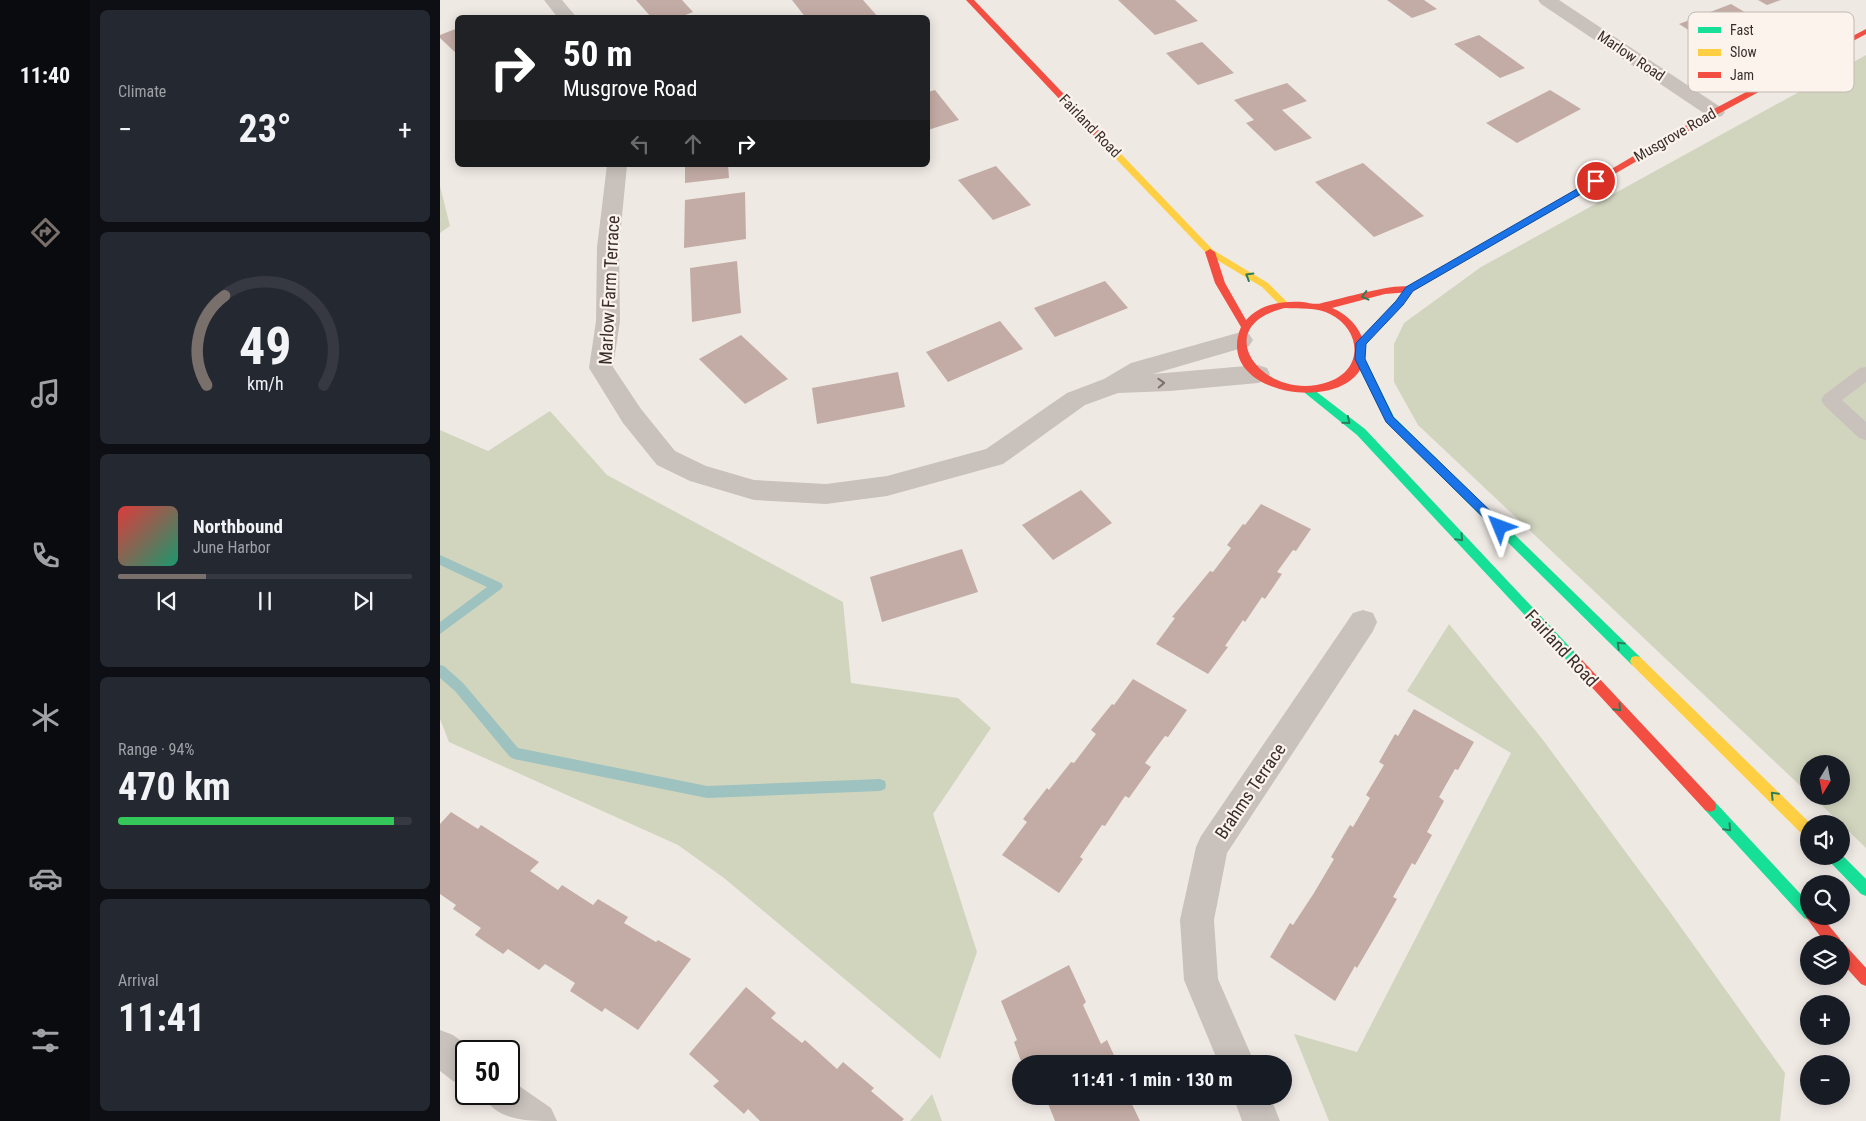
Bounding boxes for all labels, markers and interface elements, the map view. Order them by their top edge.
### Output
legend [1688,12,1854,92]
text: Fast [1730,22,1754,38]
street label: Marlow Road [1594,27,1668,85]
text: 50 m [563,34,632,75]
icon: right [480,35,545,100]
text: Slow [1730,44,1757,60]
text: 11:40 [20,63,70,88]
text: Jam [1730,67,1754,83]
text: Musgrove Road [563,76,697,101]
text: Climate [118,82,166,101]
street label: Fairland Road [1055,91,1125,161]
street label: Musgrove Road [1631,104,1719,166]
text: 23° [238,107,292,151]
text: − [118,113,132,146]
text: + [398,113,412,146]
icon: left [626,130,654,158]
icon: ahead [679,130,707,158]
icon: right [732,130,760,158]
pin [1575,160,1617,202]
icon: arrive [1582,167,1610,195]
icon: directions [28,215,63,250]
street label: Marlow Farm Terrace [595,215,623,365]
one-way arrow [1246,273,1255,283]
one-way arrow [1360,290,1369,301]
text: 49 [239,316,291,377]
text: km/h [247,373,283,394]
icon: music [28,376,63,411]
one-way arrow [1158,377,1166,388]
one-way arrow [1341,415,1350,423]
position arrow [1473,500,1525,552]
text: Northbound [193,515,283,538]
one-way arrow [1454,532,1463,541]
icon: phone [28,538,63,573]
text: June Harbor [193,538,271,557]
icon: previous [153,587,181,615]
icon: pause [251,587,279,615]
icon: next [349,587,377,615]
street label: Fairland Road [1521,605,1603,691]
one-way arrow [1617,641,1626,650]
icon: climate [28,700,63,735]
one-way arrow [1612,703,1621,712]
street label: Brahms Terrace [1210,739,1290,843]
text: Range · 94% [118,740,194,759]
north arrow [1800,755,1850,805]
map controls [1800,755,1850,1105]
text: 470 km [118,765,231,809]
one-way arrow [1771,792,1780,801]
button: sound [1800,815,1850,865]
one-way arrow [1722,822,1731,831]
icon: car [28,861,63,896]
button: search [1800,875,1850,925]
button: layers [1800,935,1850,985]
text: Arrival [118,971,159,990]
button: + [1800,995,1850,1045]
text: 11:41 [118,996,205,1040]
icon: filters [28,1023,63,1058]
speed limit sign: 50 [455,1040,520,1105]
button: − [1800,1055,1850,1105]
text: 11:41 · 1 min · 130 m [1071,1068,1233,1091]

